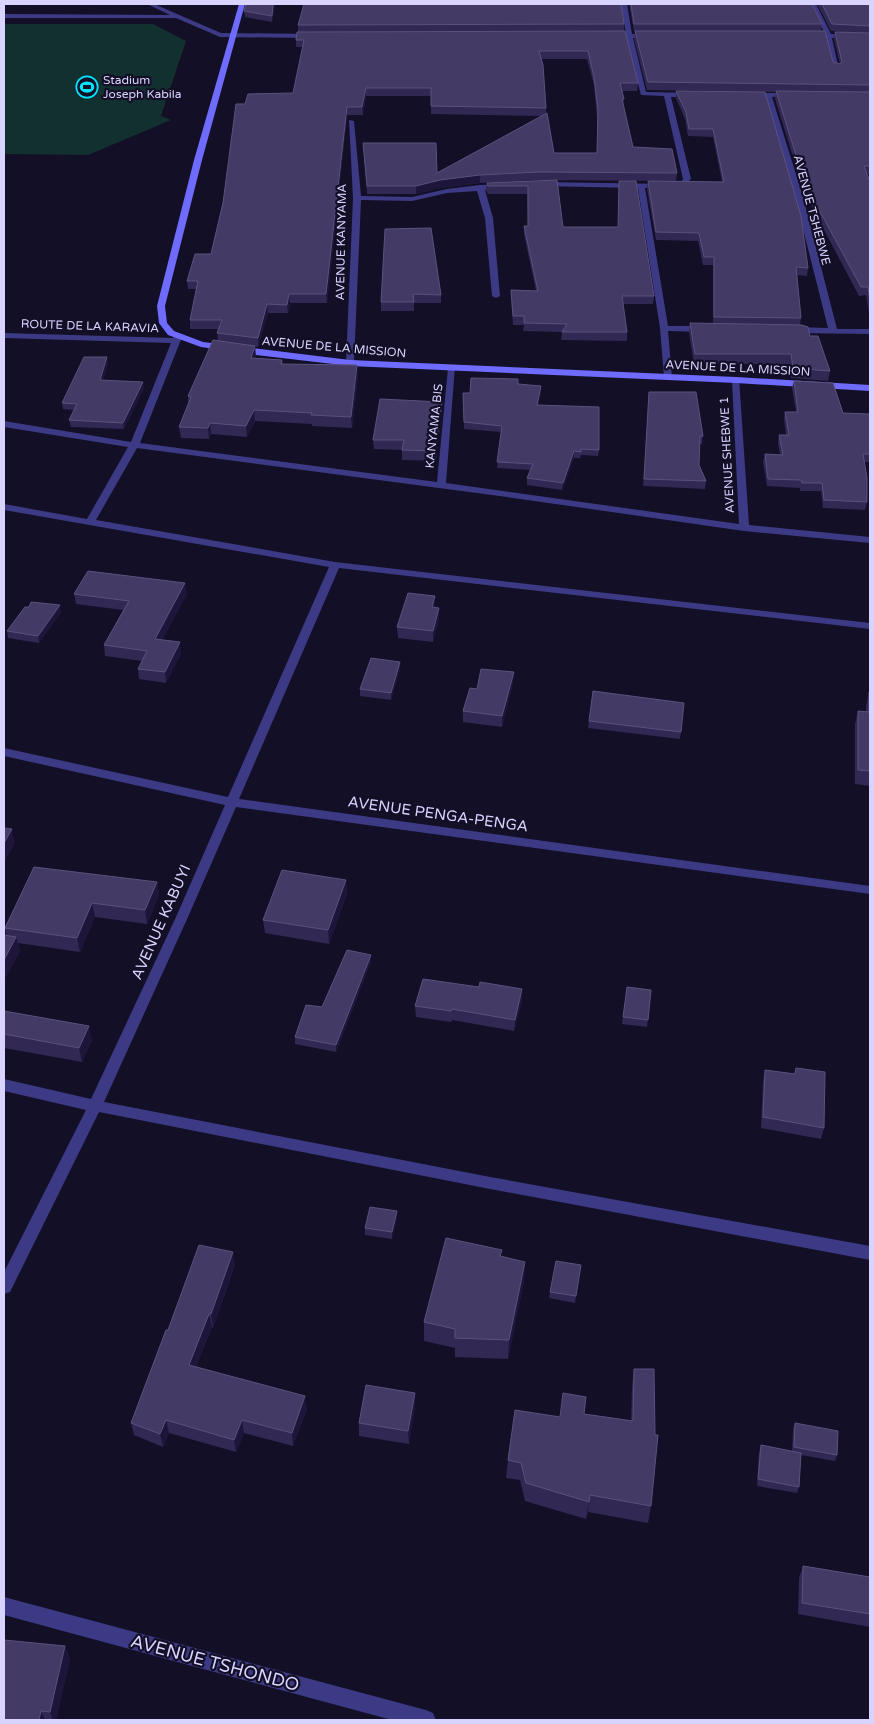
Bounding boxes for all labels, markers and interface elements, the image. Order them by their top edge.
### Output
place label: Stadium Joseph Kabila [103,73,182,101]
sports icon: Stadium Joseph Kabila [75,75,99,99]
street label: AVENUE TSHEBWE [791,153,834,267]
street label: AVENUE KANYAMA [333,183,349,300]
street label: ROUTE DE LA KARAVIA [21,317,159,335]
street label: AVENUE DE LA MISSION [261,334,407,360]
street label: AVENUE DE LA MISSION [665,357,811,379]
street label: KANYAMA BIS [423,383,445,469]
street label: AVENUE SHEBWE 1 [717,396,737,514]
street label: AVENUE PENGA-PENGA [347,792,529,836]
street label: AVENUE KABUYI [128,862,194,982]
street label: AVENUE TSHONDO [128,1630,302,1696]

